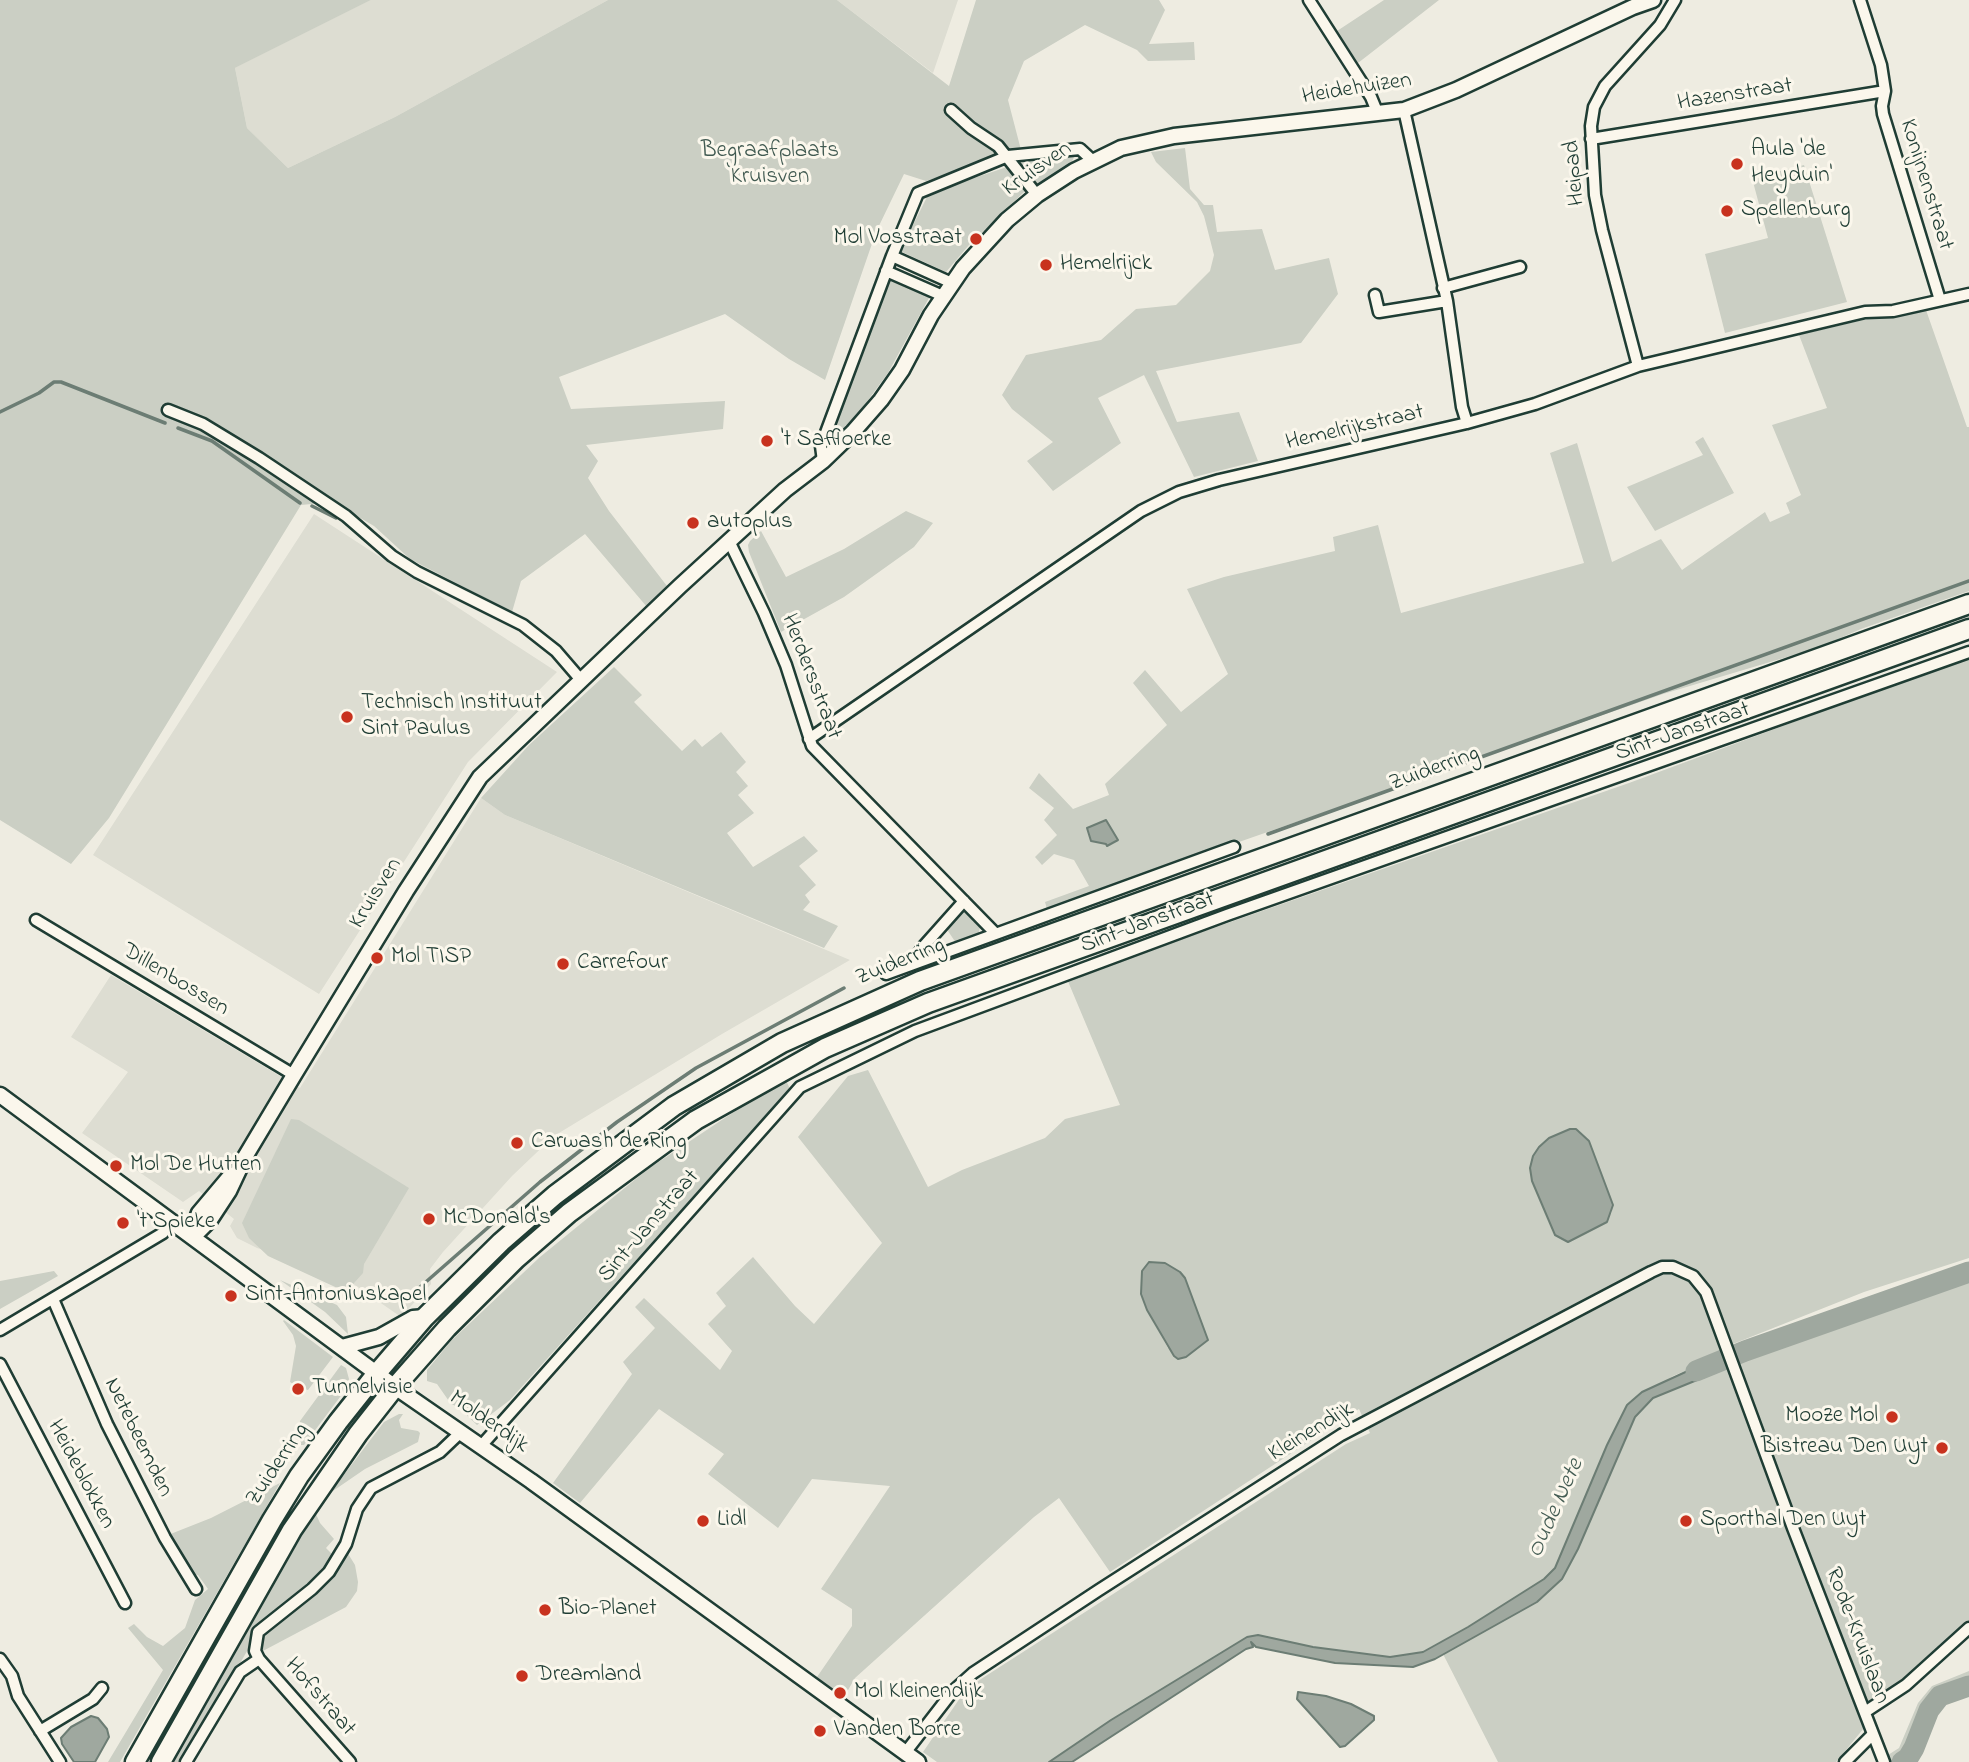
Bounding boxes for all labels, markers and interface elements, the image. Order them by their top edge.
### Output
street label: Heidehuizen [1300,68,1414,112]
street label: Hazenstraat [1675,73,1795,119]
street label: Konijnenstraat [1892,116,1958,254]
street label: Kruisven [998,136,1078,204]
place label: Aula 'de Heyduin' [1751,137,1832,191]
park label: Begraafplaats Kruisven [701,138,839,192]
street label: Heipad [1559,139,1593,207]
marker: Aula 'de Heyduin' [1729,156,1745,172]
place label: Spellenburg [1741,197,1851,225]
marker: Spellenburg [1719,203,1735,219]
place label: Mol Vosstraat [834,225,962,253]
marker: Mol Vosstraat [968,231,984,247]
place label: Hemelrijck [1060,251,1152,279]
marker: Hemelrijck [1038,257,1054,273]
street label: Hemelrijkstraat [1283,400,1427,458]
place label: 't Saffloerke [781,427,891,455]
marker: 't Saffloerke [759,433,775,449]
place label: autoplus [707,509,793,537]
marker: autoplus [685,515,701,531]
street label: Herdersstraat [773,610,847,744]
place label: Technisch Instituut Sint Paulus [361,690,542,744]
street label: Sint-Janstraat [1612,697,1754,769]
marker: Technisch Instituut Sint Paulus [339,709,355,725]
street label: Zuiderring [1386,741,1484,799]
street label: Kruisven [345,853,409,935]
street label: Sint-Janstraat [1077,887,1219,961]
street label: Zuiderring [852,933,950,993]
street label: Dillenbossen [117,938,233,1024]
place label: Mol TISP [391,944,471,972]
marker: Mol TISP [369,950,385,966]
place label: Carrefour [577,950,668,978]
marker: Carrefour [555,956,571,972]
place label: Carwash de Ring [531,1129,687,1157]
marker: Carwash de Ring [509,1135,525,1151]
place label: Mol De Hutten [130,1152,261,1180]
marker: Mol De Hutten [108,1158,124,1174]
street label: Sint-Janstraat [593,1165,707,1289]
place label: McDonald's [443,1205,551,1233]
place label: 't Spieke [137,1209,215,1237]
marker: McDonald's [421,1211,437,1227]
marker: 't Spieke [115,1215,131,1231]
place label: Sint-Antoniuskapel [245,1282,426,1310]
marker: Sint-Antoniuskapel [223,1288,239,1304]
street label: Netebeemden [96,1374,178,1502]
place label: Tunnelvisie [312,1375,413,1403]
marker: Tunnelvisie [290,1381,306,1397]
street label: Molderdijk [443,1386,533,1460]
street label: Kleinendijk [1265,1397,1359,1469]
place label: Mooze Mol [1785,1403,1878,1431]
marker: Mooze Mol [1884,1409,1900,1425]
street label: Heideblokken [40,1416,120,1534]
street label: Zuiderring [241,1418,317,1512]
place label: Bistreau Den Uyt [1761,1434,1928,1462]
marker: Bistreau Den Uyt [1934,1440,1950,1456]
water label: Oude Nete [1522,1455,1592,1563]
place label: Lidl [717,1507,746,1535]
place label: Sporthal Den Uyt [1700,1507,1866,1535]
marker: Lidl [695,1513,711,1529]
marker: Sporthal Den Uyt [1678,1513,1694,1529]
street label: Rode-Kruislaan [1817,1564,1895,1708]
place label: Bio-Planet [559,1596,657,1624]
marker: Bio-Planet [537,1602,553,1618]
street label: Hofstraat [277,1653,361,1743]
place label: Dreamland [536,1662,641,1690]
marker: Dreamland [514,1668,530,1684]
place label: Mol Kleinendijk [854,1679,983,1707]
marker: Mol Kleinendijk [832,1685,848,1701]
place label: Vanden Borre [834,1717,961,1745]
marker: Vanden Borre [812,1723,828,1739]

